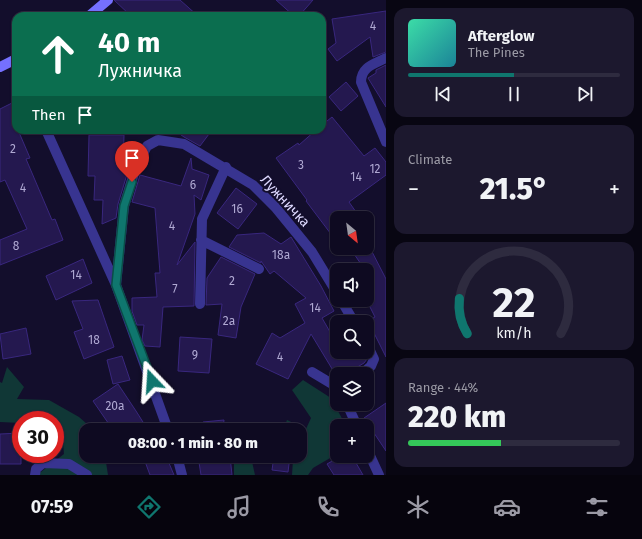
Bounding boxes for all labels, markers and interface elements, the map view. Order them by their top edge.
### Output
house number: 4 [370,19,377,33]
text: 40 m [98,26,161,59]
text: Afterglow [468,27,534,45]
icon: ahead [32,28,84,80]
text: The Pines [468,45,525,60]
text: Лужничка [98,60,182,82]
icon: previous [432,83,454,105]
icon: pause [503,83,525,105]
icon: next [574,83,596,105]
icon: arrive [74,104,96,126]
text: Then [32,106,66,124]
pin [115,141,149,182]
house number: 2 [10,142,16,156]
icon: arrive [121,147,143,169]
text: Climate [408,152,452,167]
house number: 3 [298,158,304,172]
house number: 12 [369,162,381,176]
house number: 14 [350,170,362,184]
street label: Лужничка [257,171,313,231]
text: 21.5° [480,171,548,207]
text: − [408,176,419,203]
text: + [609,176,620,203]
house number: 6 [190,178,196,192]
house number: 4 [20,181,27,195]
house number: 16 [231,202,243,216]
north arrow [330,211,374,255]
map controls [330,211,374,463]
house number: 4 [169,219,176,233]
house number: 8 [13,239,20,253]
house number: 18a [272,248,290,262]
button: sound [330,263,374,307]
house number: 14 [70,268,82,282]
house number: 2 [229,274,235,288]
text: 22 [492,278,536,328]
house number: 7 [172,282,178,296]
house number: 14 [309,301,321,315]
house number: 2a [223,314,235,328]
button: search [330,315,374,359]
text: km/h [496,324,532,341]
house number: 18 [88,333,100,347]
house number: 9 [192,348,198,362]
house number: 4 [277,350,284,364]
position arrow [131,360,173,402]
button: layers [330,367,374,411]
text: Range · 44% [408,380,478,395]
house number: 20a [105,399,125,413]
text: 220 km [408,399,506,435]
speed limit sign: 30 [12,411,64,463]
button: + [330,419,374,463]
text: 08:00 · 1 min · 80 m [128,434,258,452]
icon: directions [135,493,163,521]
icon: music [225,493,253,521]
icon: phone [314,493,342,521]
icon: climate [404,493,432,521]
icon: car [493,493,521,521]
icon: filters [583,493,611,521]
text: 07:59 [31,496,73,518]

